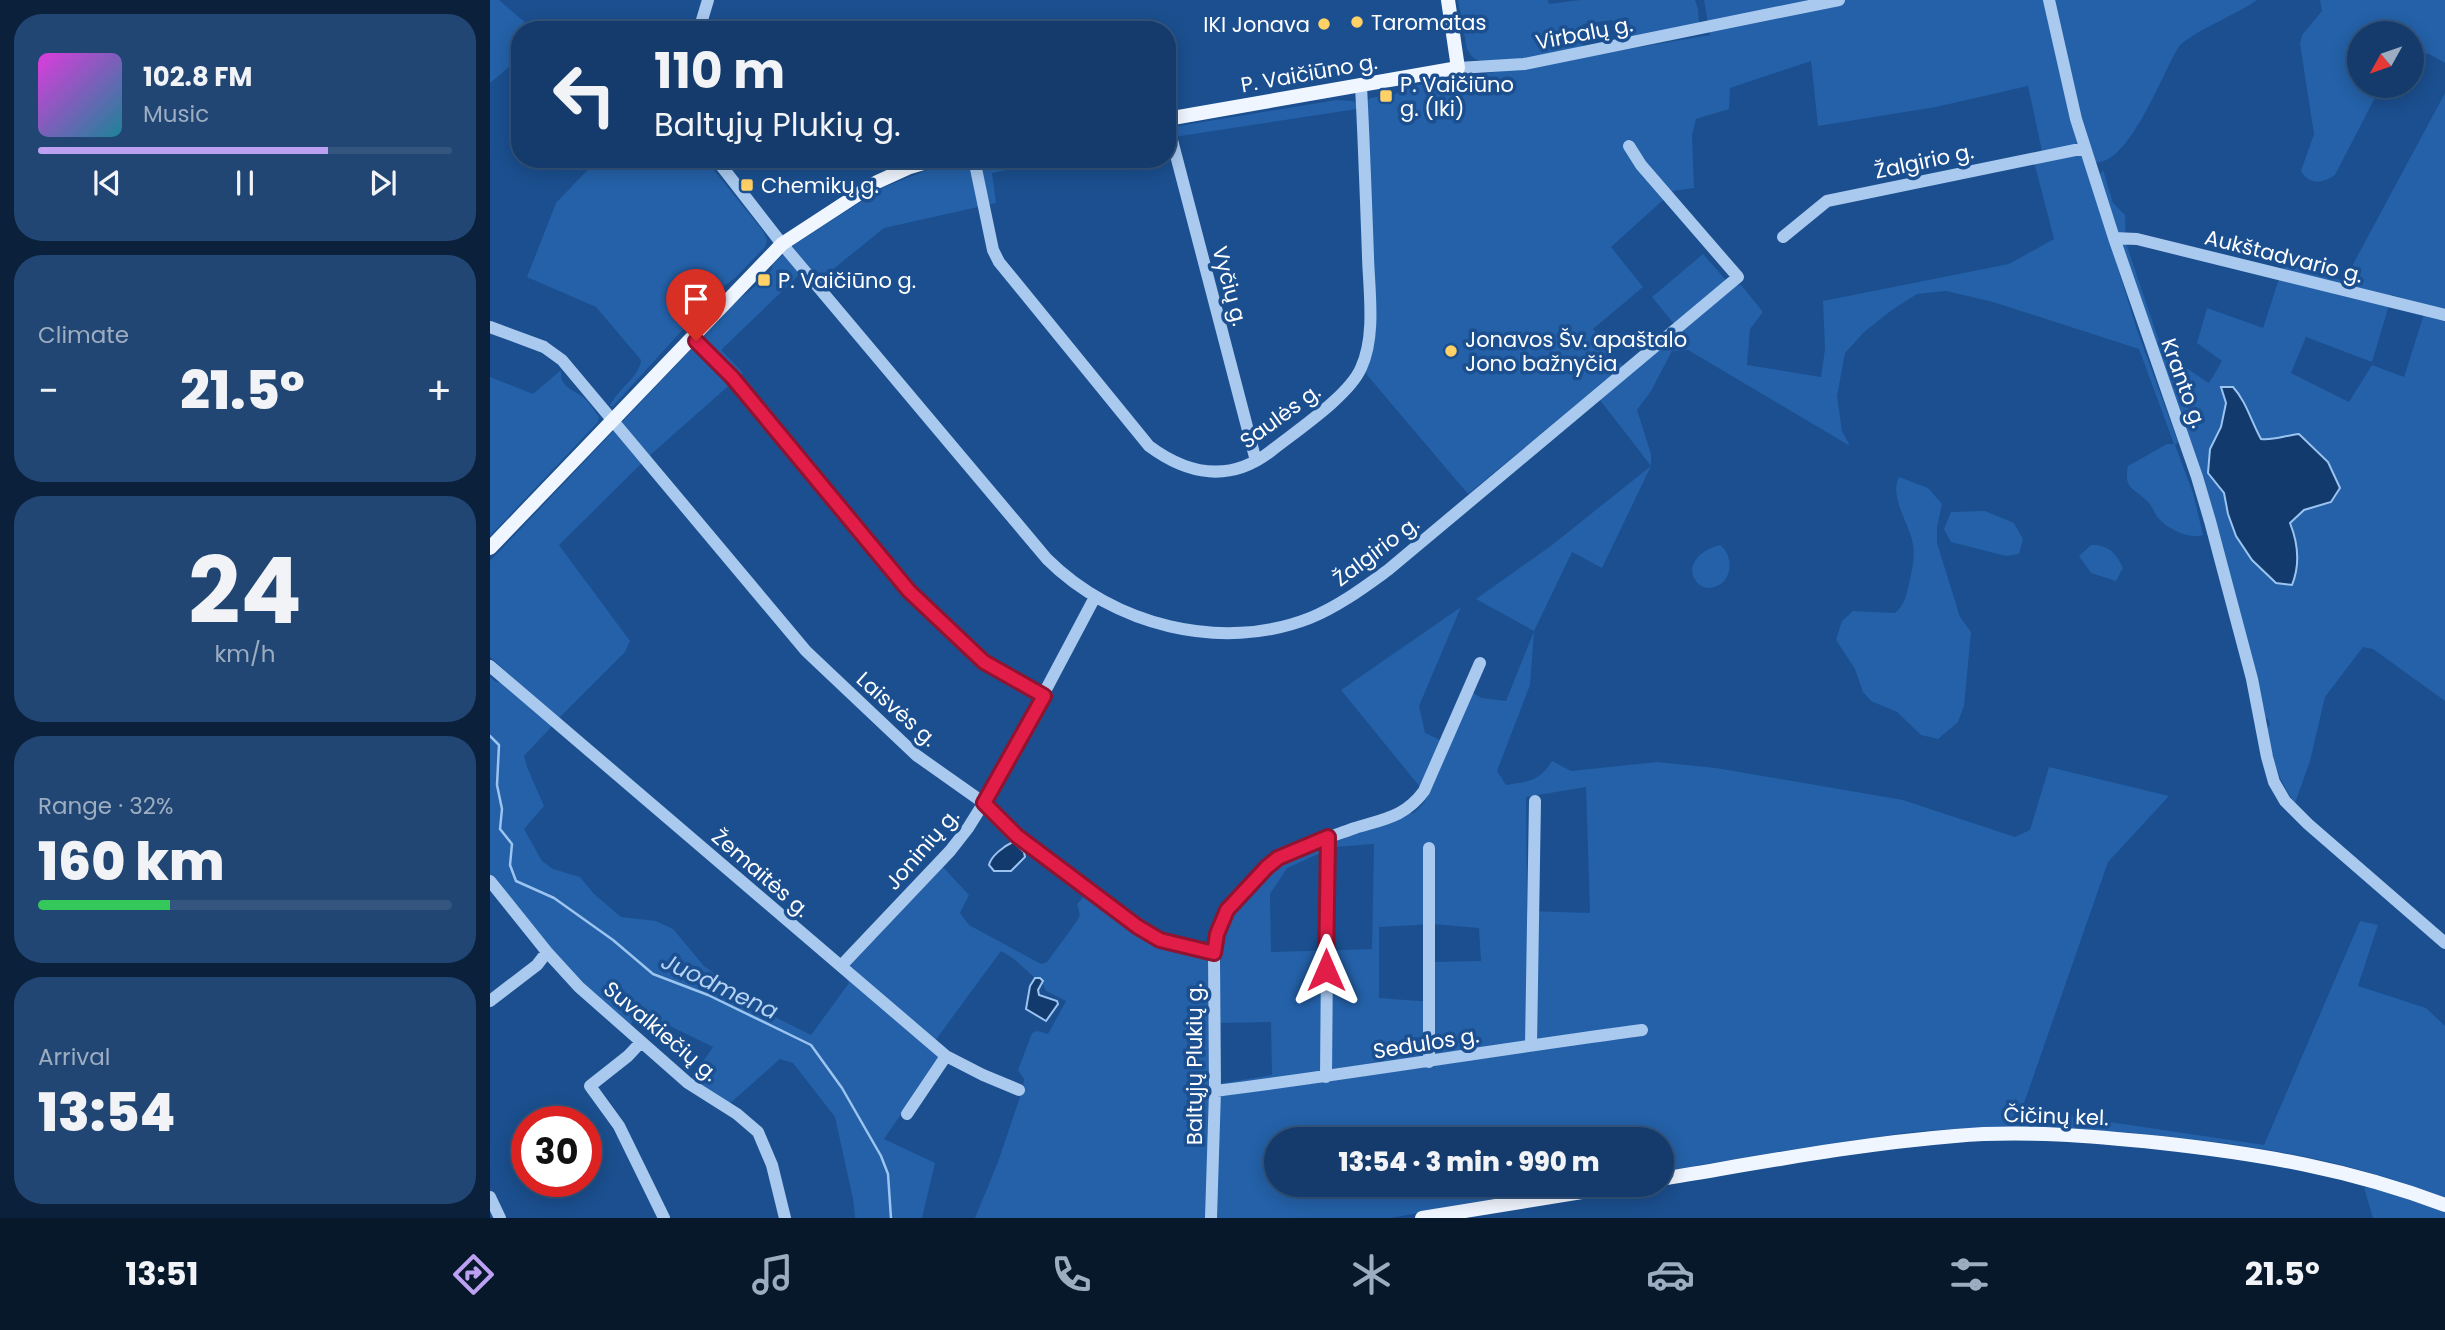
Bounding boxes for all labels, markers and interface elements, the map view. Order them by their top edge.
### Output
place label: Taromatas [1371,8,1486,37]
street label: Virbalų g. [1533,9,1635,57]
place label: IKI Jonava [1203,10,1310,39]
marker: Taromatas [1349,14,1365,30]
marker: IKI Jonava [1316,16,1332,32]
north arrow [2347,21,2424,98]
map controls [2347,21,2424,98]
text: 110 m [654,37,785,105]
street label: P. Vaičiūno g. [1238,47,1380,99]
icon: left [539,49,630,140]
text: 102.8 FM [143,59,252,95]
place label: P. Vaičiūno g. (Iki) [1400,70,1514,123]
marker: P. Vaičiūno g. (Iki) [1378,88,1394,104]
text: Music [143,98,209,130]
text: Baltųjų Plukių g. [654,102,901,147]
street label: Žalgirio g. [1872,136,1976,186]
icon: previous [88,164,126,202]
icon: pause [226,164,264,202]
icon: next [364,164,402,202]
place label: Chemikų g. [761,171,879,200]
marker: Chemikų g. [739,177,755,193]
street label: Aukštadvario g. [2202,222,2366,290]
street label: Vyčių g. [1205,243,1255,329]
place label: P. Vaičiūno g. [778,266,916,295]
pin [666,269,726,341]
marker: P. Vaičiūno g. [756,272,772,288]
icon: arrive [677,280,715,318]
text: Climate [38,319,129,351]
place label: Jonavos Šv. apaštalo Jono bažnyčia [1465,325,1687,378]
street label: Kranto g. [2154,334,2214,432]
marker: Jonavos Šv. apaštalo Jono bažnyčia [1443,343,1459,359]
text: 21.5° [180,354,305,427]
text: − [38,364,59,417]
text: + [426,364,452,417]
street label: Saulės g. [1234,377,1326,455]
street label: Žalgirio g. [1327,509,1425,593]
text: 24 [188,527,302,655]
text: km/h [214,638,276,670]
street label: Laisvės g. [850,665,944,753]
text: Range · 32% [38,790,173,822]
street label: Joninių g. [878,802,966,896]
street label: Žemaitės g. [706,822,816,924]
text: 160 km [38,825,224,898]
position arrow [1289,933,1363,1007]
water label: Juodmena [656,945,784,1027]
street label: Suvalkiečių g. [597,974,725,1088]
street label: Baltųjų Plukių g. [1180,983,1209,1145]
street label: Sedulos g. [1371,1020,1481,1066]
text: Arrival [38,1041,110,1073]
text: 13:54 [38,1076,176,1149]
street label: Čičinų kel. [2003,1100,2109,1132]
speed limit sign: 30 [511,1106,602,1197]
text: 13:54 · 3 min · 990 m [1338,1144,1600,1180]
icon: directions [449,1250,498,1299]
icon: music [748,1250,797,1299]
icon: phone [1047,1250,1096,1299]
icon: climate [1347,1250,1396,1299]
icon: car [1646,1250,1695,1299]
icon: filters [1945,1250,1994,1299]
text: 13:51 [125,1251,198,1296]
text: 21.5° [2245,1251,2320,1296]

